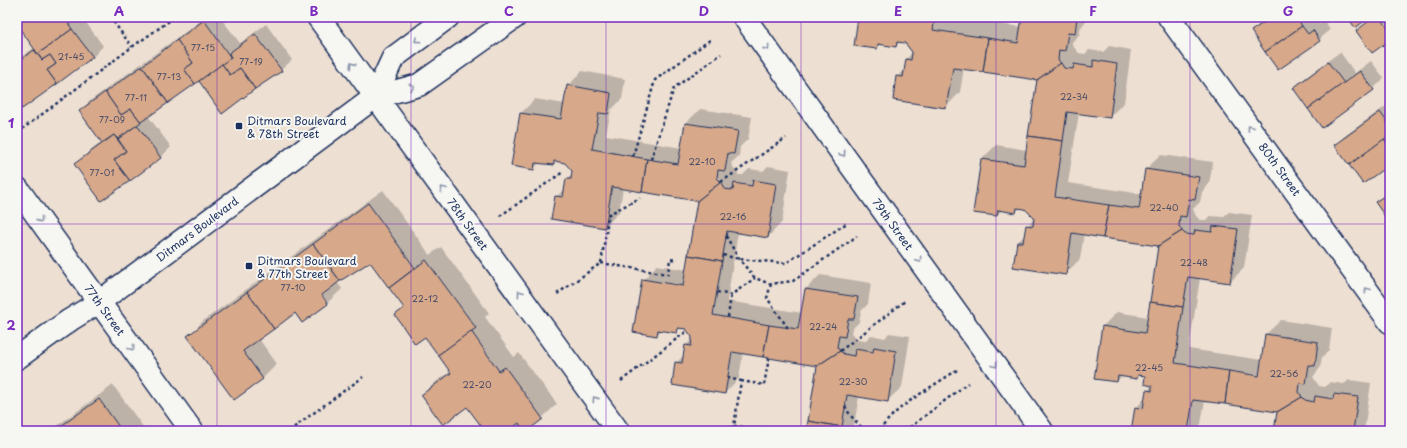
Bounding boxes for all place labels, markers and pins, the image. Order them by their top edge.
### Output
place label: Ditmars Boulevard & 78th Street [247,112,347,142]
marker: Ditmars Boulevard & 78th Street [234,121,244,131]
place label: Ditmars Boulevard & 77th Street [257,252,357,282]
marker: Ditmars Boulevard & 77th Street [244,261,254,271]

